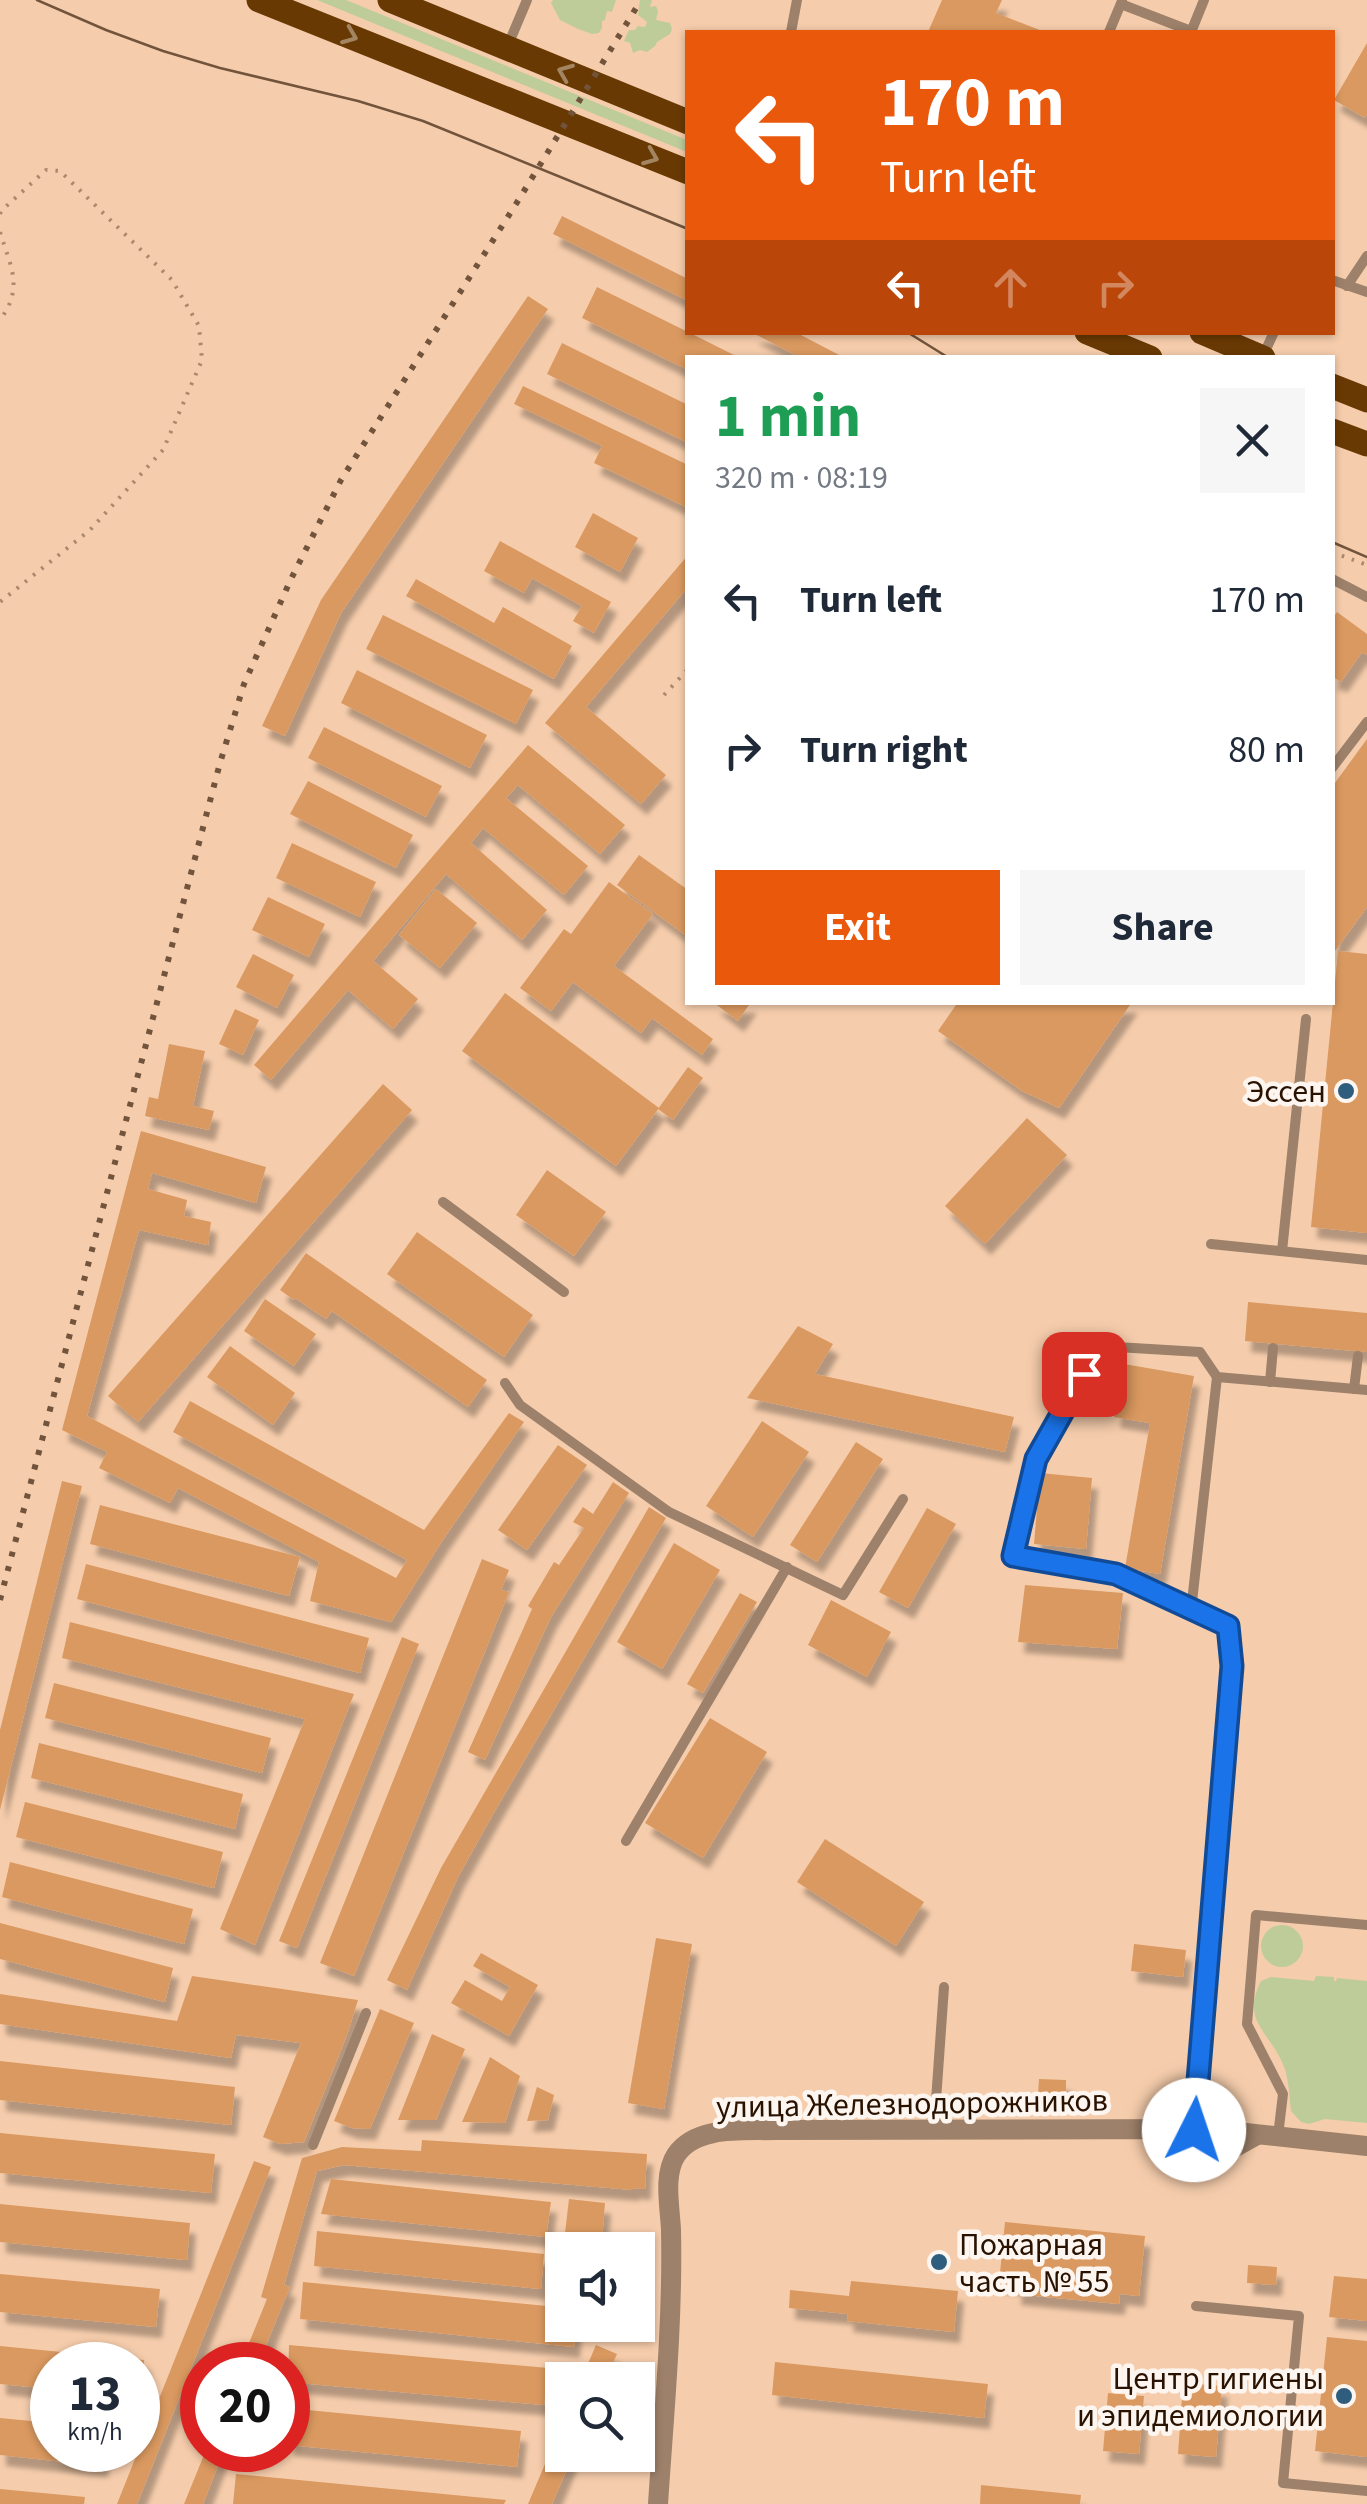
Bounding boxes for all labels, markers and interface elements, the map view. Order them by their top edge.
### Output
one-way arrow [340,25,358,45]
text: 170 m [880,53,1065,153]
one-way arrow [557,64,575,84]
icon: left [715,70,845,200]
one-way arrow [642,146,659,166]
text: Turn left [880,146,1036,210]
icon: left [878,260,933,315]
icon: ahead [983,260,1038,315]
icon: right [1088,260,1143,315]
text: 1 min [715,375,861,460]
button: close [1200,388,1305,493]
text: 320 m · 08:19 [715,455,888,501]
icon: left [715,573,770,628]
text: Turn left [800,573,942,627]
text: 170 m [1209,573,1305,627]
icon: right [715,723,770,778]
text: Turn right [800,723,968,777]
text: 80 m [1228,723,1305,777]
button: Exit [715,870,1000,985]
button: Share [1020,870,1305,985]
place label: Эссен [1246,1069,1326,1115]
marker: Эссен [1335,1080,1357,1102]
pin [1042,1332,1127,1417]
icon: arrive [1057,1347,1112,1402]
street label: улица Железнодорожников [716,2078,1108,2130]
position arrow [1142,2078,1246,2182]
place label: Пожарная часть № 55 [959,2222,1109,2305]
map controls [545,2232,655,2472]
button: sound [545,2232,655,2342]
marker: Пожарная часть № 55 [928,2251,950,2273]
speed limit sign: 20 [180,2342,310,2472]
place label: Центр гигиены и эпидемиологии [1077,2356,1324,2439]
text: 13 [69,2359,121,2430]
button: search [545,2362,655,2472]
marker: Центр гигиены и эпидемиологии [1333,2385,1355,2407]
text: km/h [67,2414,123,2450]

